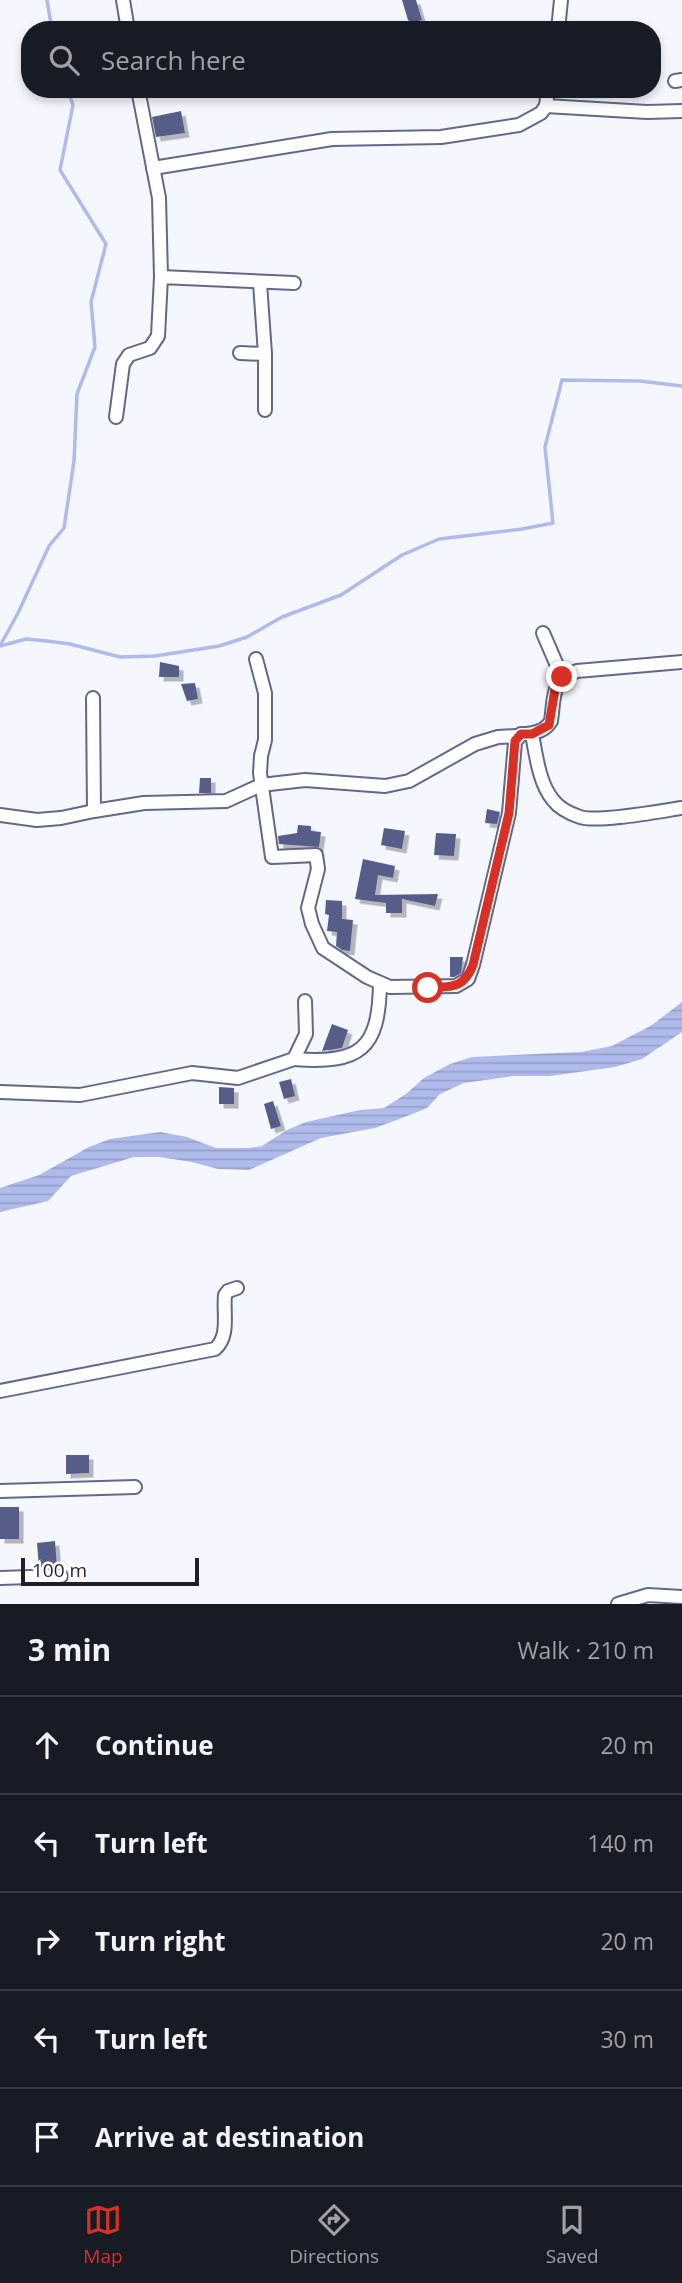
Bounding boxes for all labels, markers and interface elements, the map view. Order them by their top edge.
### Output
search box [21,21,661,98]
icon: search [45,41,83,79]
text: Search here [101,42,246,78]
route end [546,661,577,692]
route start [412,972,443,1003]
scale bar [21,1555,200,1587]
text: 100 m [32,1557,87,1583]
text: 3 min [28,1629,111,1670]
text: Walk · 210 m [517,1634,654,1666]
icon: ahead [28,1726,66,1764]
text: Continue [95,1727,214,1763]
text: 20 m [600,1729,654,1761]
icon: left [28,1824,66,1862]
text: Turn left [95,1825,207,1861]
text: 140 m [587,1827,654,1859]
icon: right [28,1922,66,1960]
text: Turn right [95,1923,226,1959]
text: 20 m [600,1925,654,1957]
icon: left [28,2020,66,2058]
text: Turn left [95,2021,207,2057]
text: 30 m [600,2023,654,2055]
icon: arrive [28,2118,66,2156]
text: Arrive at destination [95,2119,364,2155]
tab: Map [83,2201,123,2269]
tab: Directions [289,2201,379,2269]
tab: Saved [546,2201,599,2269]

